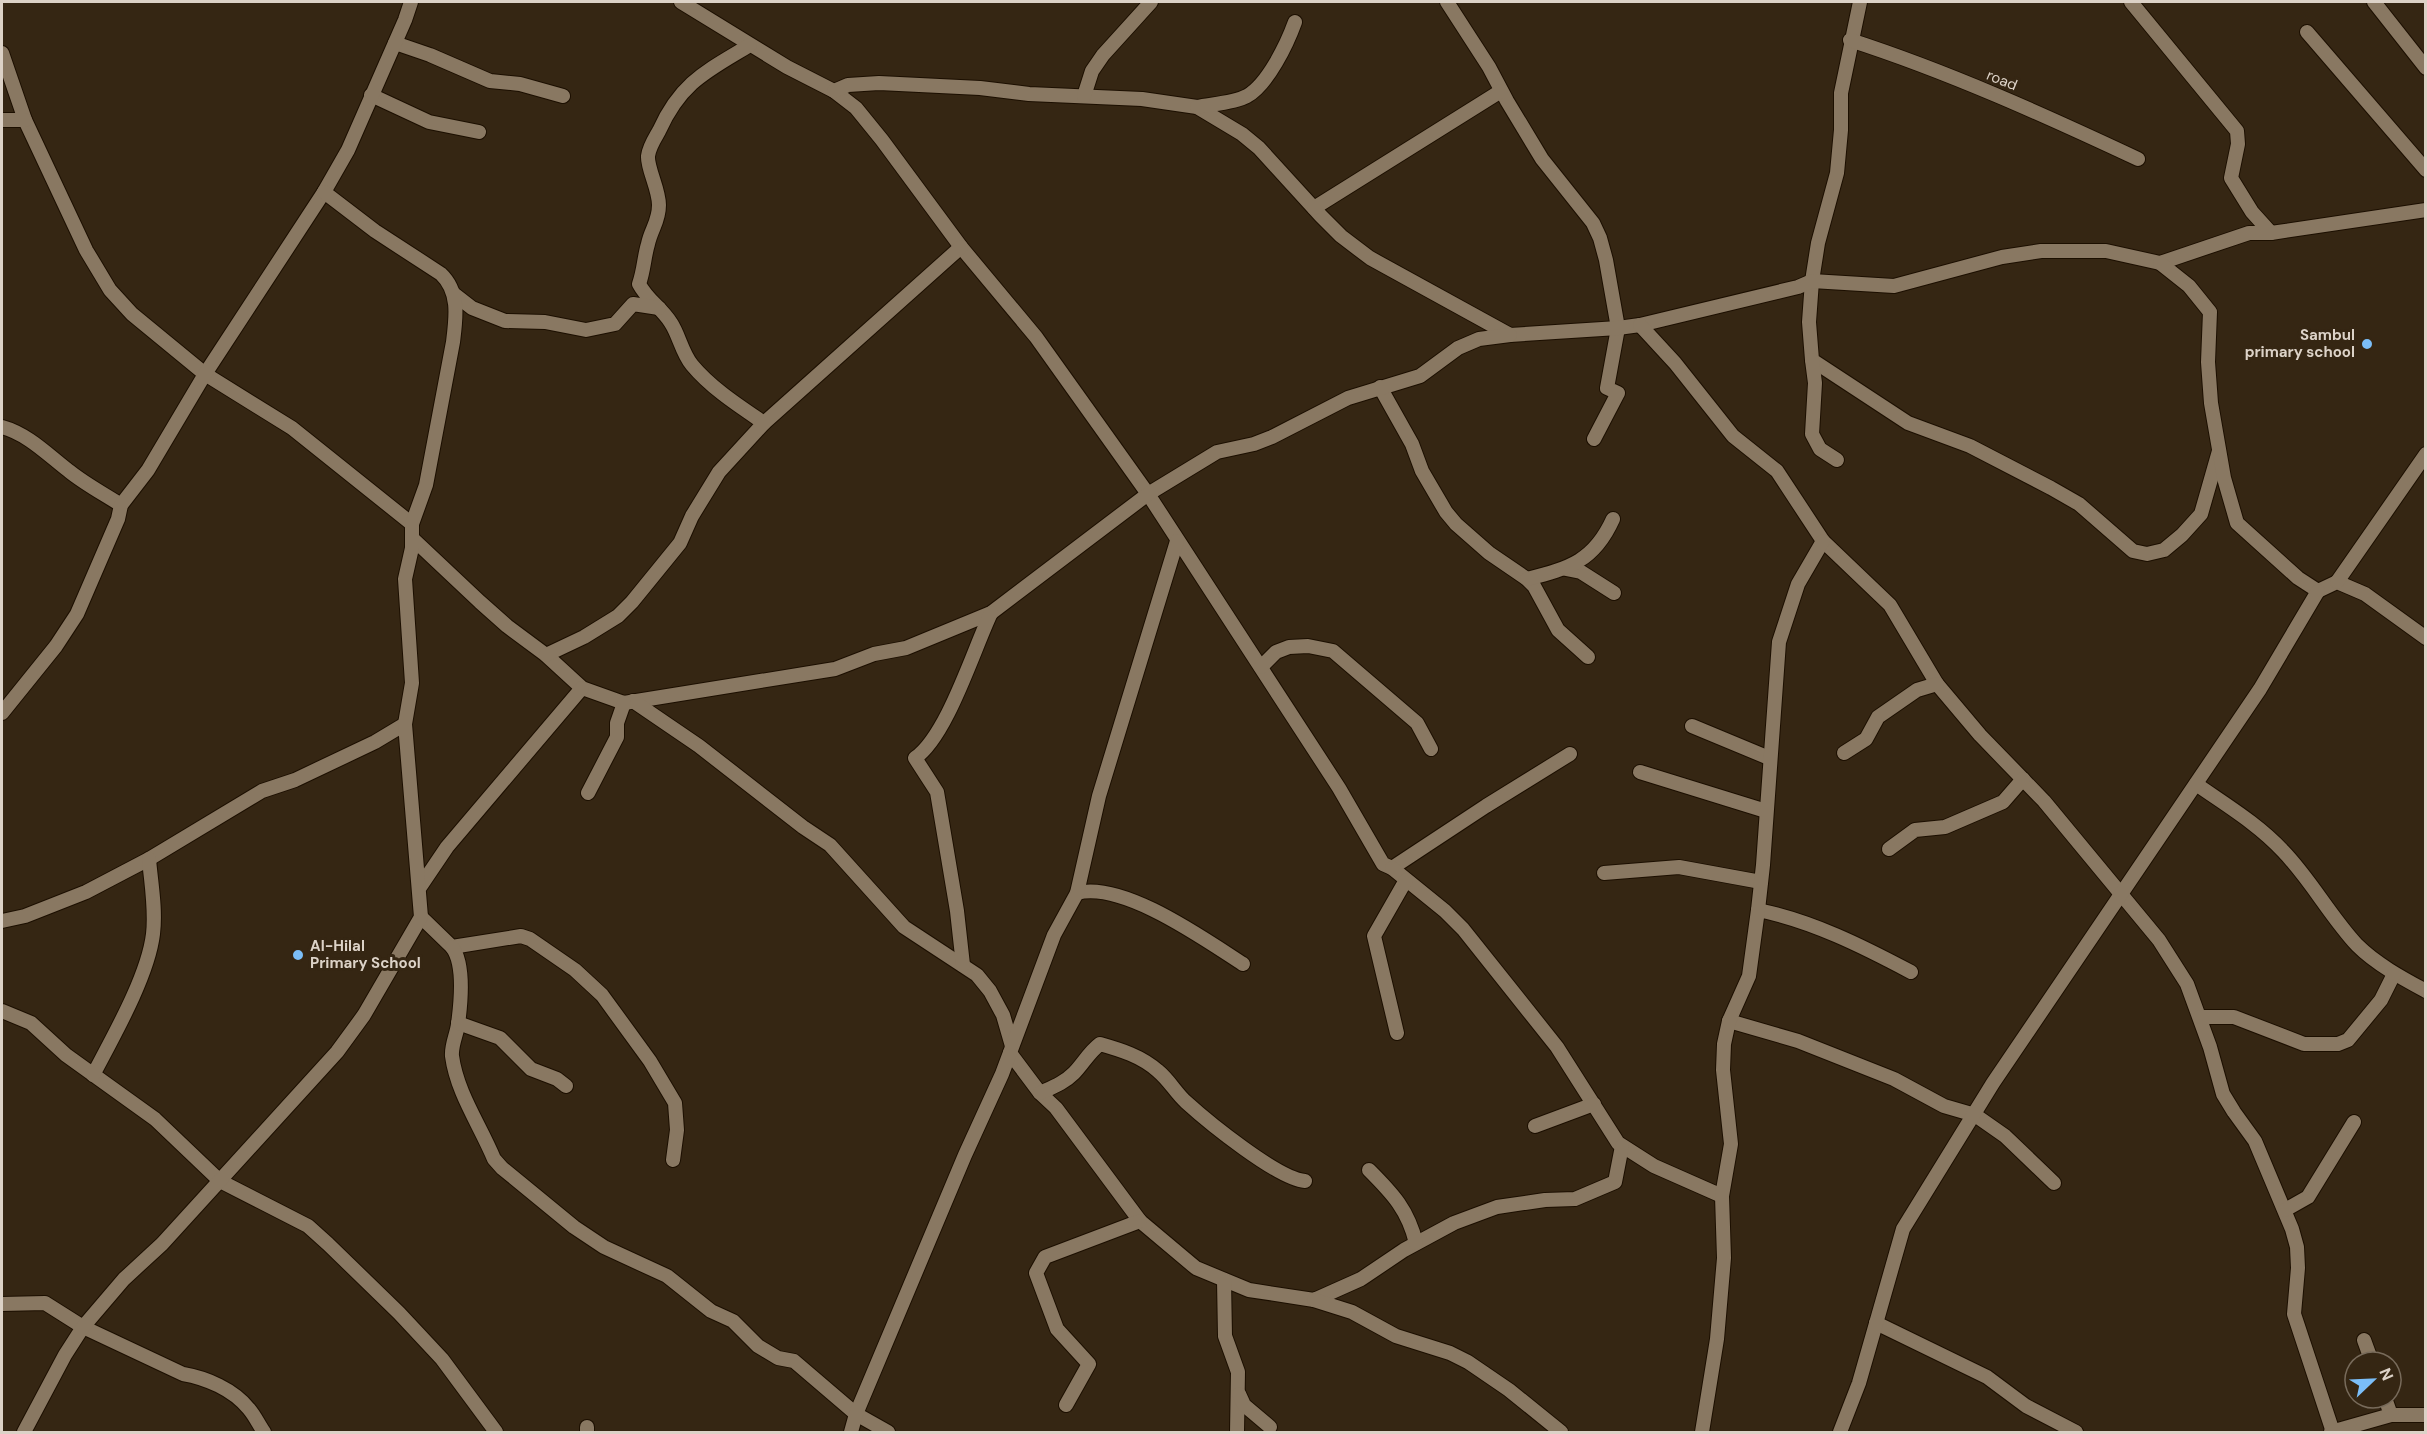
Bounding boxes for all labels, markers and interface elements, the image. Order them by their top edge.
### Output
street label: road [1984,65,2020,95]
place label: Sambul primary school [2245,325,2355,362]
marker: Sambul primary school [2360,337,2374,351]
place label: Al-Hilal Primary School [310,936,421,973]
marker: Al-Hilal Primary School [291,948,305,962]
north arrow [2343,1350,2403,1410]
text: N [2374,1365,2398,1384]

